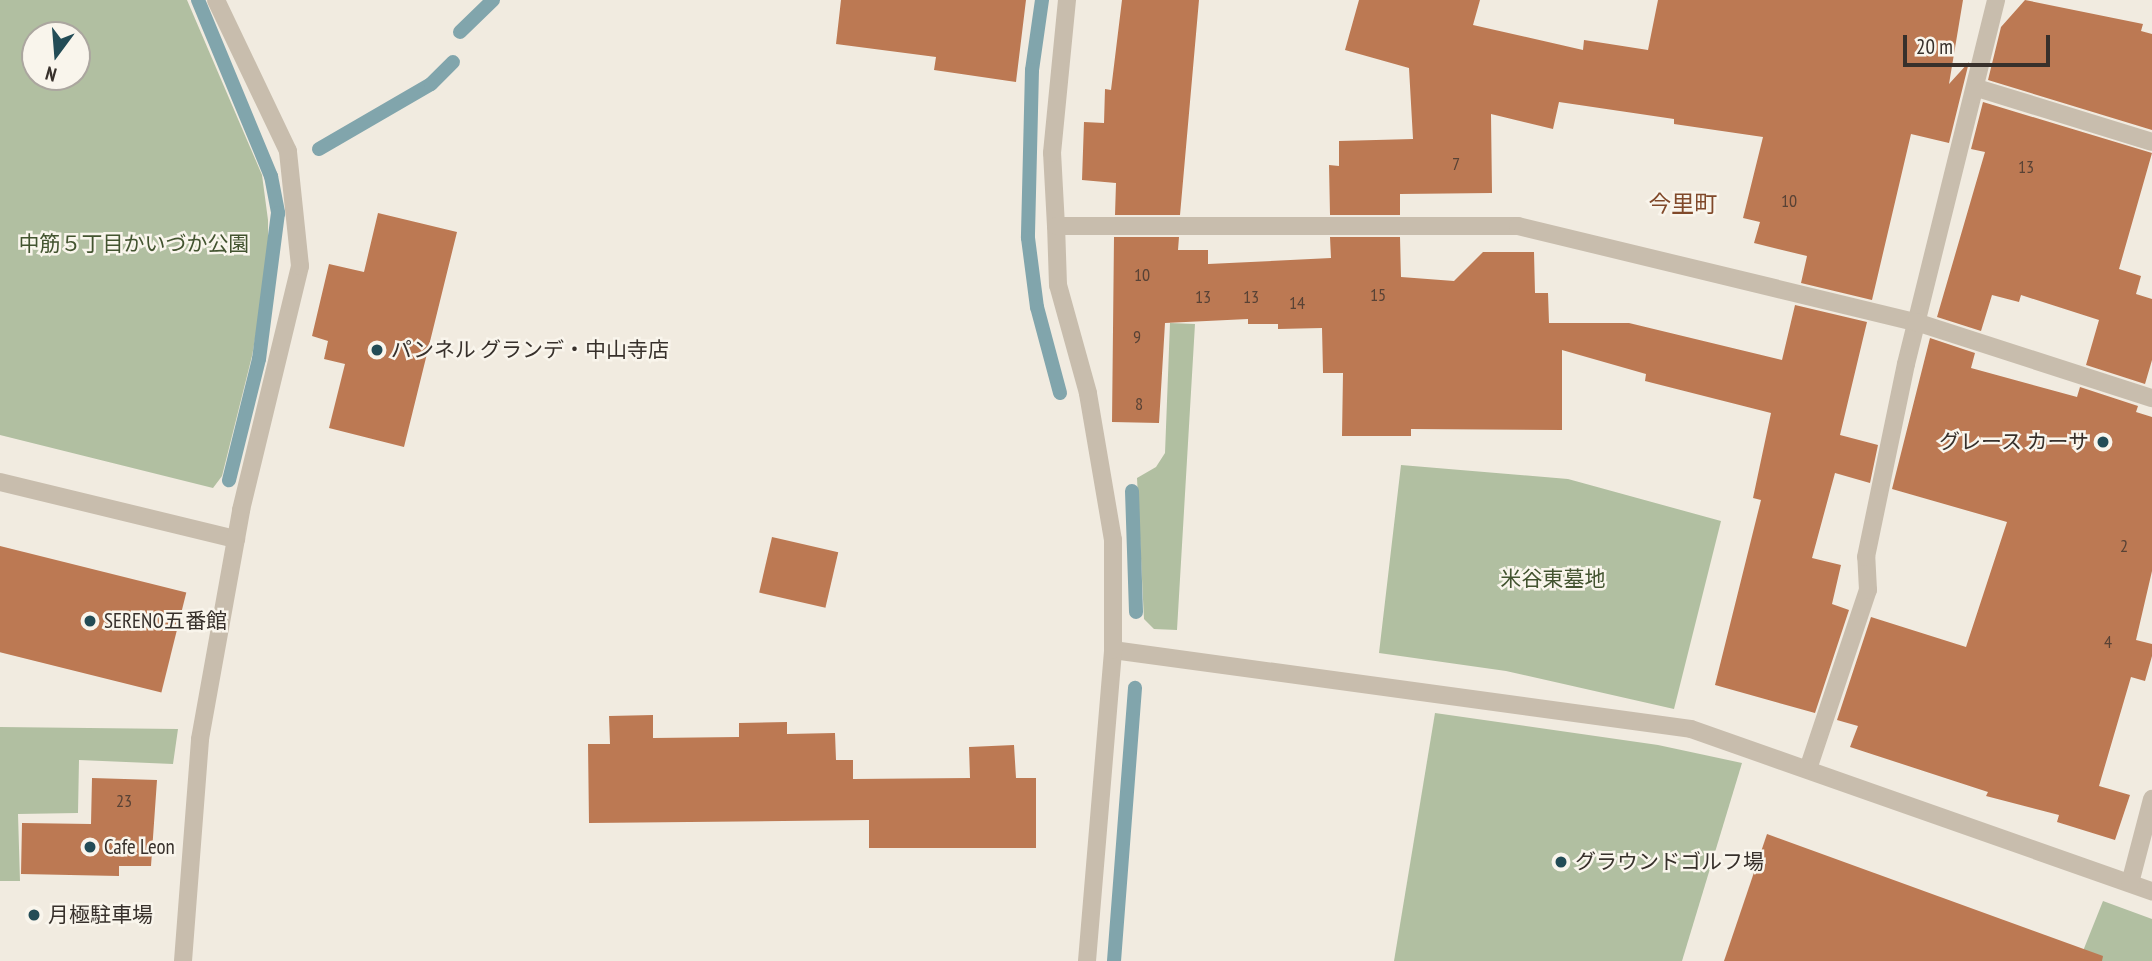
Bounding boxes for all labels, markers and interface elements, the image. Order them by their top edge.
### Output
north arrow [21,21,91,91]
scale bar [1907,21,2054,65]
text: 20 m [1916,33,1953,60]
text: N [43,61,59,87]
house number: 7 [1452,153,1460,175]
house number: 13 [2018,156,2034,178]
district label: 今里町 [1649,190,1717,218]
house number: 10 [1781,190,1797,212]
park label: 中筋５丁目かいづか公園 [19,231,249,257]
house number: 10 [1134,264,1150,286]
house number: 15 [1370,284,1386,306]
house number: 13 [1195,286,1211,308]
house number: 13 [1243,286,1259,308]
house number: 14 [1289,292,1305,314]
house number: 9 [1133,326,1141,348]
place label: パンネル グランデ・中山寺店 [391,337,668,363]
marker: パンネル グランデ・中山寺店 [369,342,385,358]
house number: 8 [1135,393,1143,415]
place label: グレース カーサ [1938,429,2089,455]
marker: グレース カーサ [2095,434,2111,450]
house number: 2 [2120,535,2128,557]
park label: 米谷東墓地 [1501,566,1605,592]
place label: SERENO五番館 [104,608,227,634]
marker: SERENO五番館 [82,613,98,629]
house number: 4 [2104,631,2112,653]
house number: 23 [116,790,132,812]
place label: Cafe Leon [104,834,175,860]
marker: Cafe Leon [82,839,98,855]
place label: グラウンドゴルフ場 [1575,849,1764,875]
marker: グラウンドゴルフ場 [1553,854,1569,870]
place label: 月極駐車場 [48,902,153,928]
marker: 月極駐車場 [26,907,42,923]

